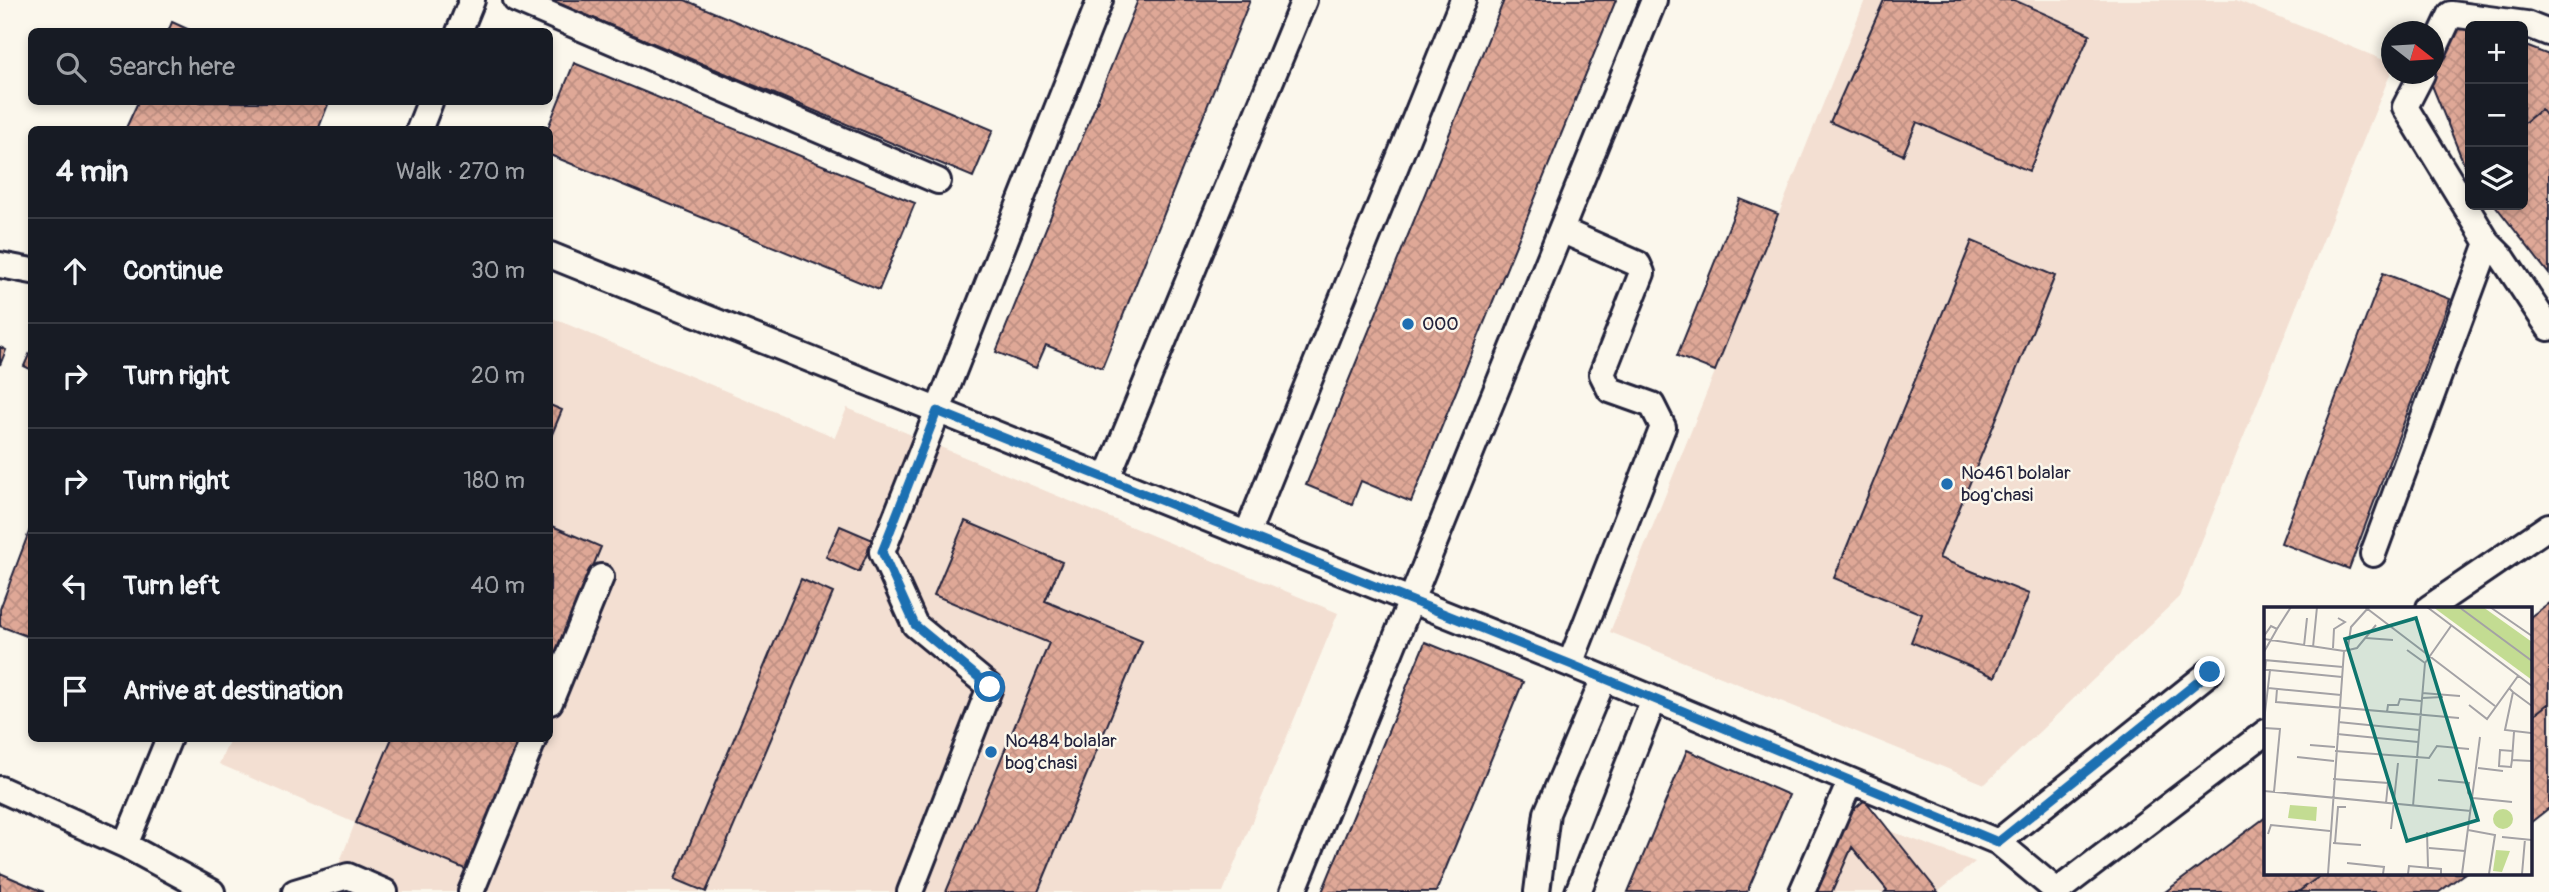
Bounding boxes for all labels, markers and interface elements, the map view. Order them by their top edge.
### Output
north arrow [2381,21,2444,84]
map controls [2465,21,2528,210]
button: + [2465,21,2528,84]
search box [28,28,553,105]
icon: search [52,48,90,86]
text: Search here [108,51,235,83]
button: − [2465,84,2528,147]
button: layers [2465,147,2528,210]
text: 4 min [56,153,129,190]
text: Walk · 270 m [396,157,525,186]
icon: ahead [56,252,94,290]
text: Continue [123,255,223,287]
text: 30 m [471,256,525,285]
place label: ООО [1422,312,1458,336]
marker: ООО [1400,316,1416,332]
icon: right [56,357,94,395]
text: Turn right [123,360,229,392]
text: 20 m [471,361,525,390]
place label: №461 bolalar bog'chasi [1961,461,2071,507]
icon: right [56,462,94,500]
text: Turn right [123,465,229,497]
text: 180 m [463,466,525,495]
marker: №461 bolalar bog'chasi [1939,476,1955,492]
icon: left [56,567,94,605]
text: Turn left [123,570,219,602]
text: 40 m [471,571,525,600]
inset map [2264,607,2532,874]
route end [2194,656,2225,687]
route start [974,671,1005,702]
icon: arrive [56,672,94,710]
text: Arrive at destination [123,675,343,707]
place label: №484 bolalar bog'chasi [1005,729,1117,775]
marker: №484 bolalar bog'chasi [983,744,999,760]

